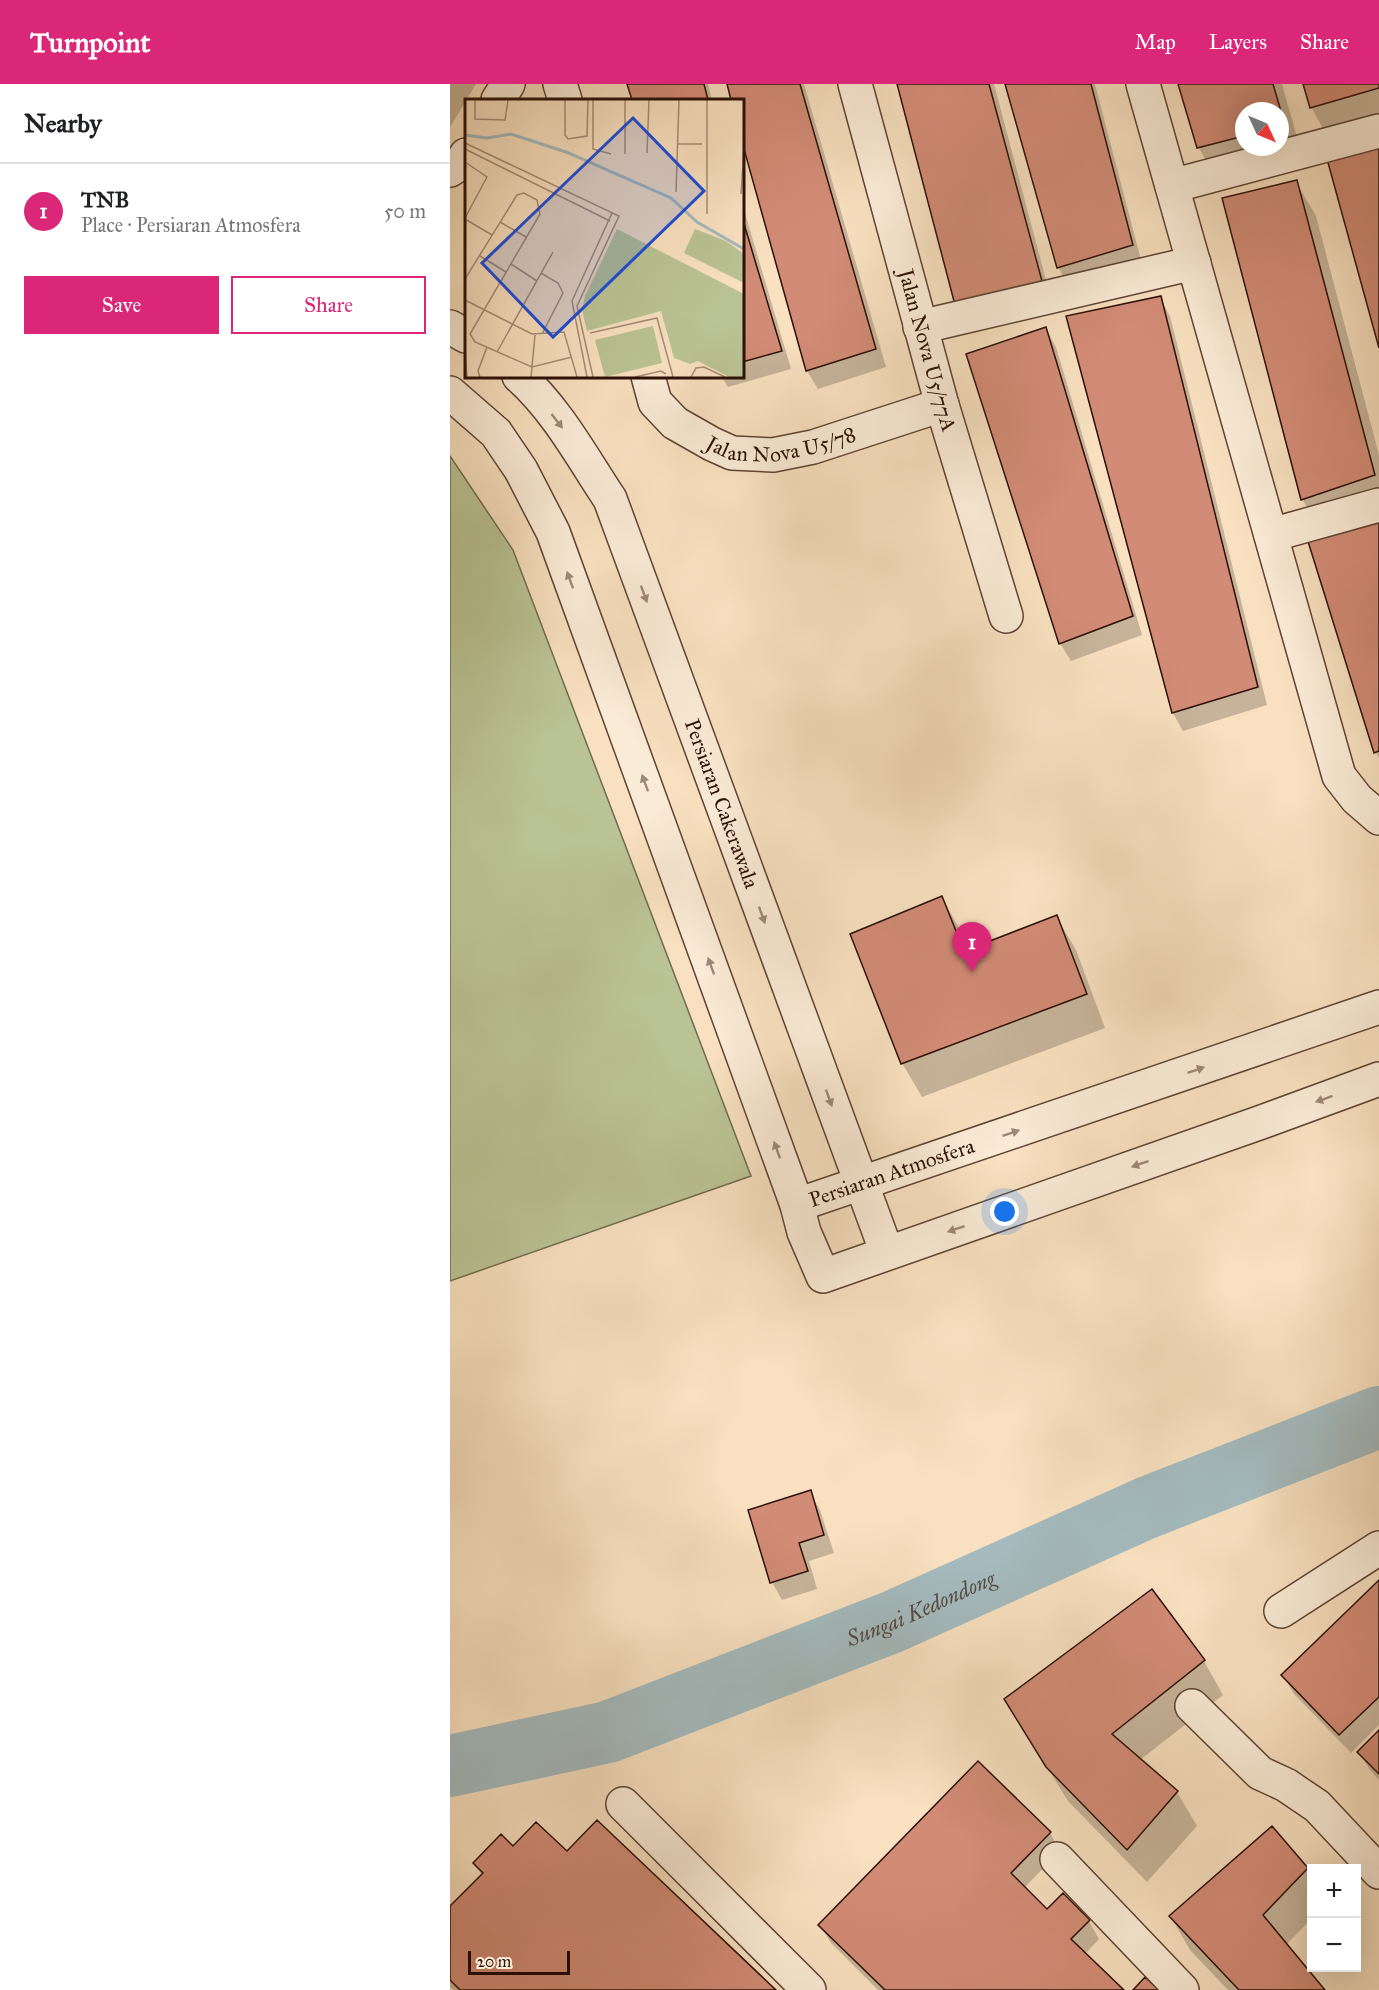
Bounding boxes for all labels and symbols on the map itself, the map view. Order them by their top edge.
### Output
inset map [465,99,744,378]
north arrow [1235,102,1289,156]
street label: Jalan Nova U5/77A [892,264,962,435]
one-way arrow [551,413,563,428]
street label: Jalan Nova U5/78 [700,421,859,468]
one-way arrow [565,571,575,589]
one-way arrow [640,585,650,603]
street label: Persiaran Cakerawala [679,715,765,892]
one-way arrow [640,774,649,792]
one-way arrow [758,906,768,924]
pin: 1 [952,922,992,972]
one-way arrow [706,957,716,975]
one-way arrow [1187,1064,1205,1074]
one-way arrow [825,1089,835,1107]
one-way arrow [1315,1095,1333,1104]
one-way arrow [1002,1127,1020,1137]
street label: Persiaran Atmosfera [806,1133,978,1213]
one-way arrow [771,1141,781,1159]
one-way arrow [1131,1160,1149,1170]
your location [990,1197,1019,1226]
one-way arrow [947,1224,965,1234]
water label: Sungai Kedondong [841,1563,1001,1652]
scale bar [468,1948,570,1976]

